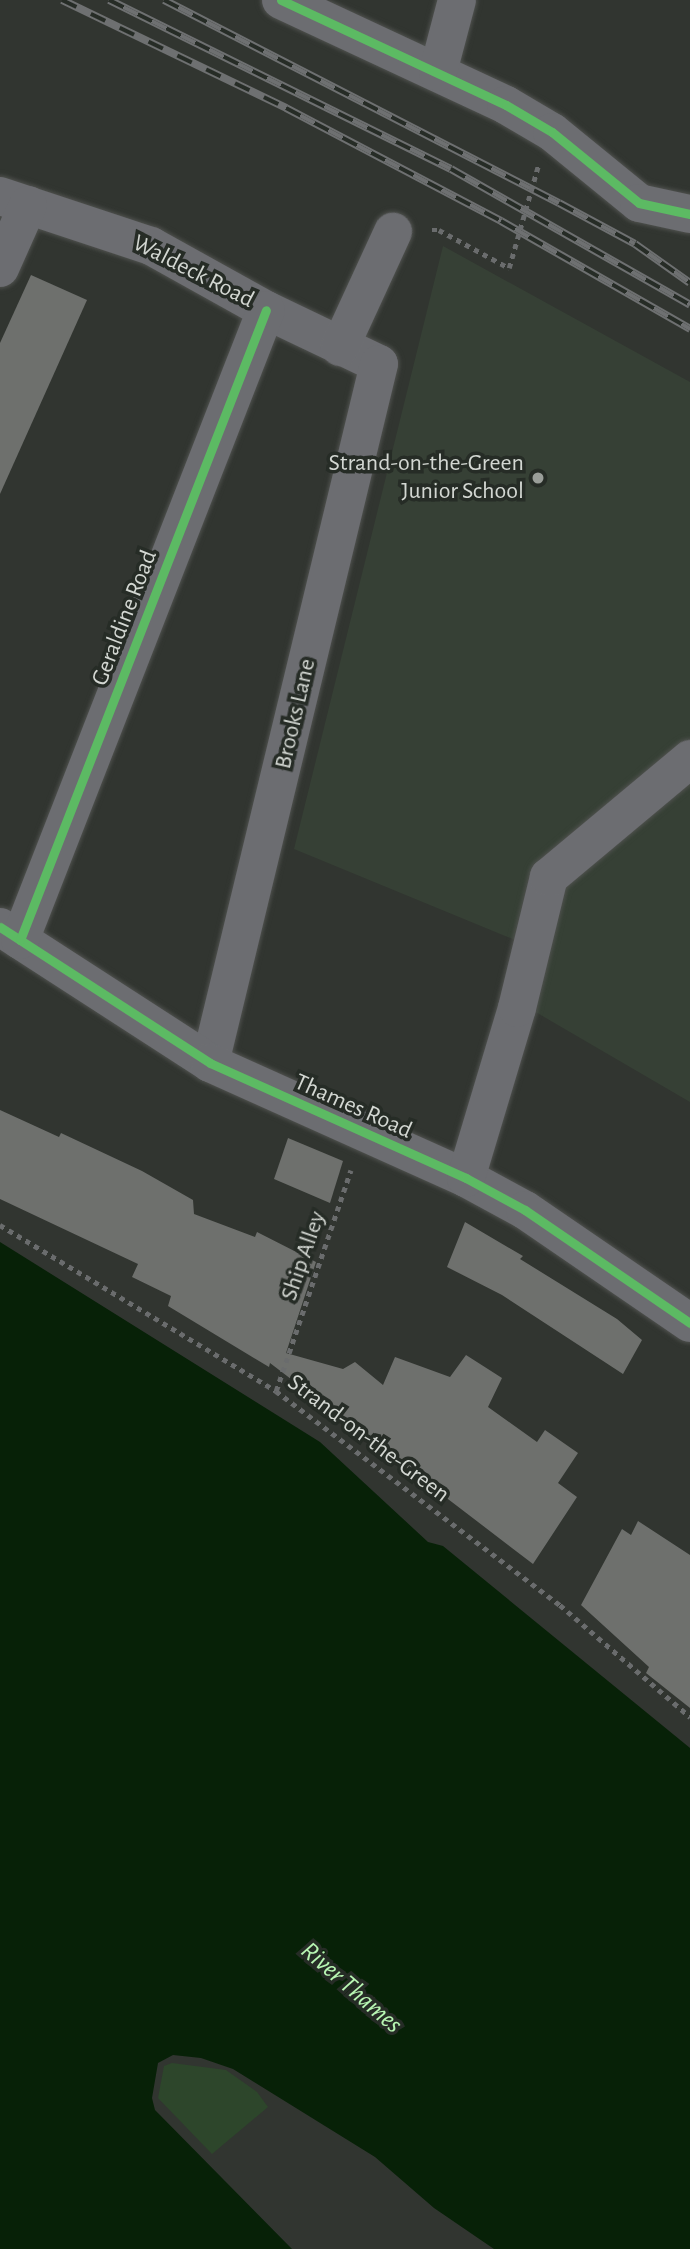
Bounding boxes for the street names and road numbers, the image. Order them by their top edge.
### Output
street label: Waldeck Road [127,229,259,315]
street label: Geraldine Road [86,546,164,690]
street label: Brooks Lane [269,656,323,772]
street label: Thames Road [290,1068,416,1146]
street label: Ship Alley [275,1208,333,1304]
street label: Strand-on-the-Green [281,1369,455,1509]

